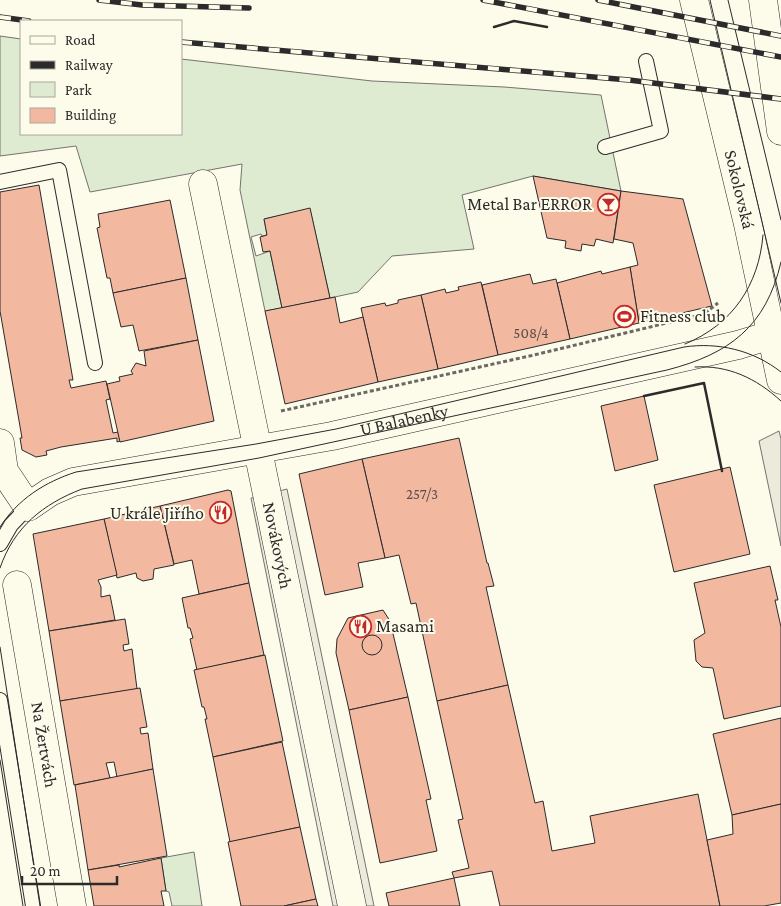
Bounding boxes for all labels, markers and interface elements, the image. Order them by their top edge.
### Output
legend [20,20,182,135]
text: Road [65,32,96,48]
text: Railway [65,57,113,74]
text: Park [65,82,92,98]
text: Building [65,107,116,124]
street label: Sokolovská [721,148,759,231]
bar icon: Metal Bar ERROR [596,192,620,216]
place label: Metal Bar ERROR [467,194,593,214]
sports icon: Fitness club [612,304,636,328]
place label: Fitness club [640,306,725,326]
house number: 508/4 [513,325,549,341]
street label: U Balabenky [358,400,451,439]
house number: 257/3 [406,486,438,502]
street label: Novákových [259,500,296,591]
restaurant icon: U krále Jiřího [208,501,232,525]
place label: U krále Jiřího [110,503,204,523]
restaurant icon: Masami [348,614,372,638]
place label: Masami [376,616,434,636]
street label: Na Žertvách [27,700,62,789]
scale bar [22,854,118,886]
text: 20 m [30,863,61,879]

